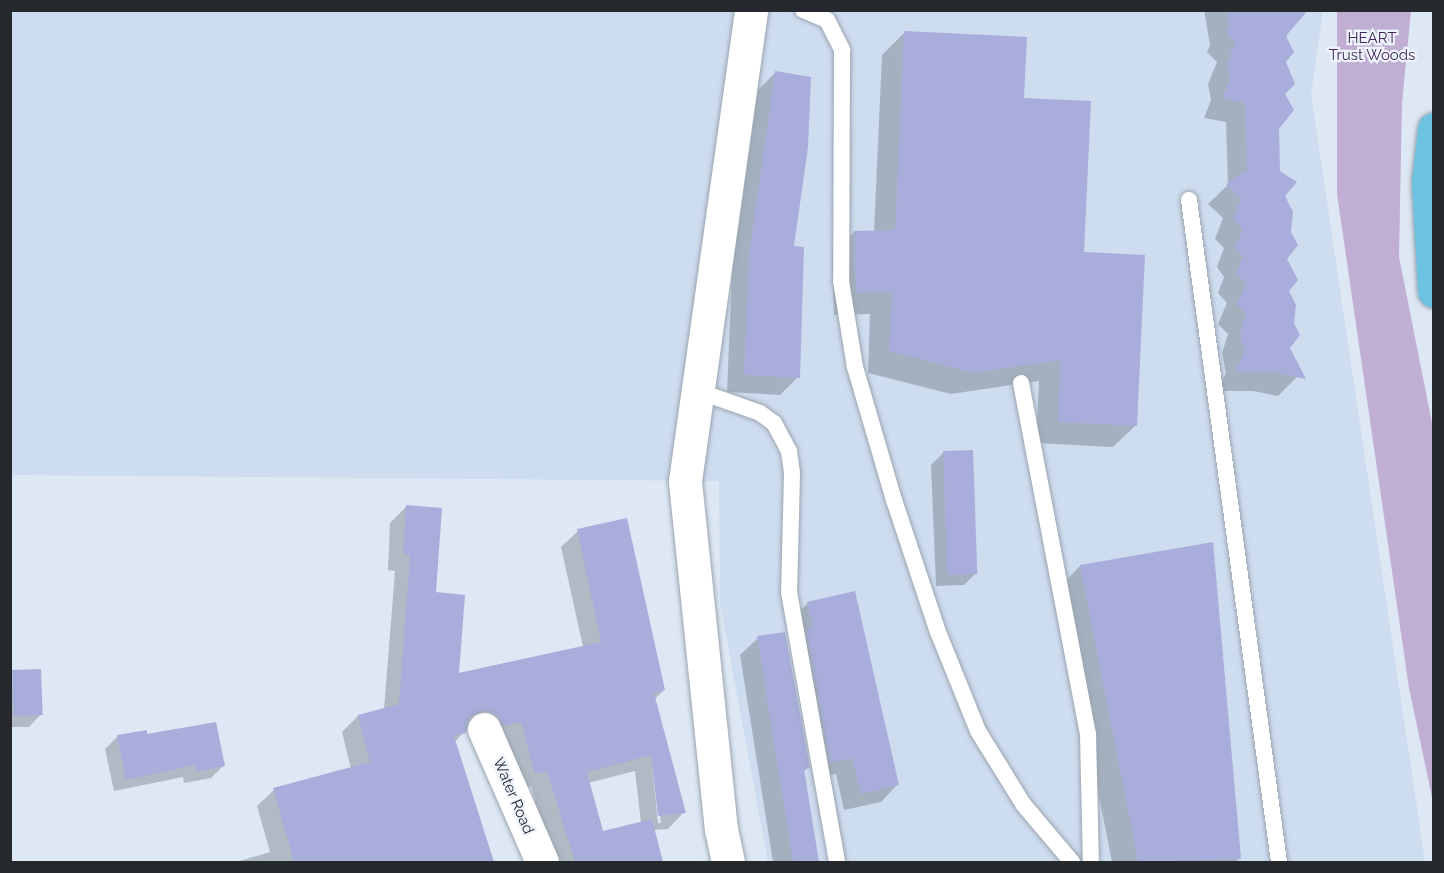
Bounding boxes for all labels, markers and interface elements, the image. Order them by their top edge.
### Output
park label: HEART Trust Woods [1328,29,1416,64]
street label: Water Road [489,755,537,837]

